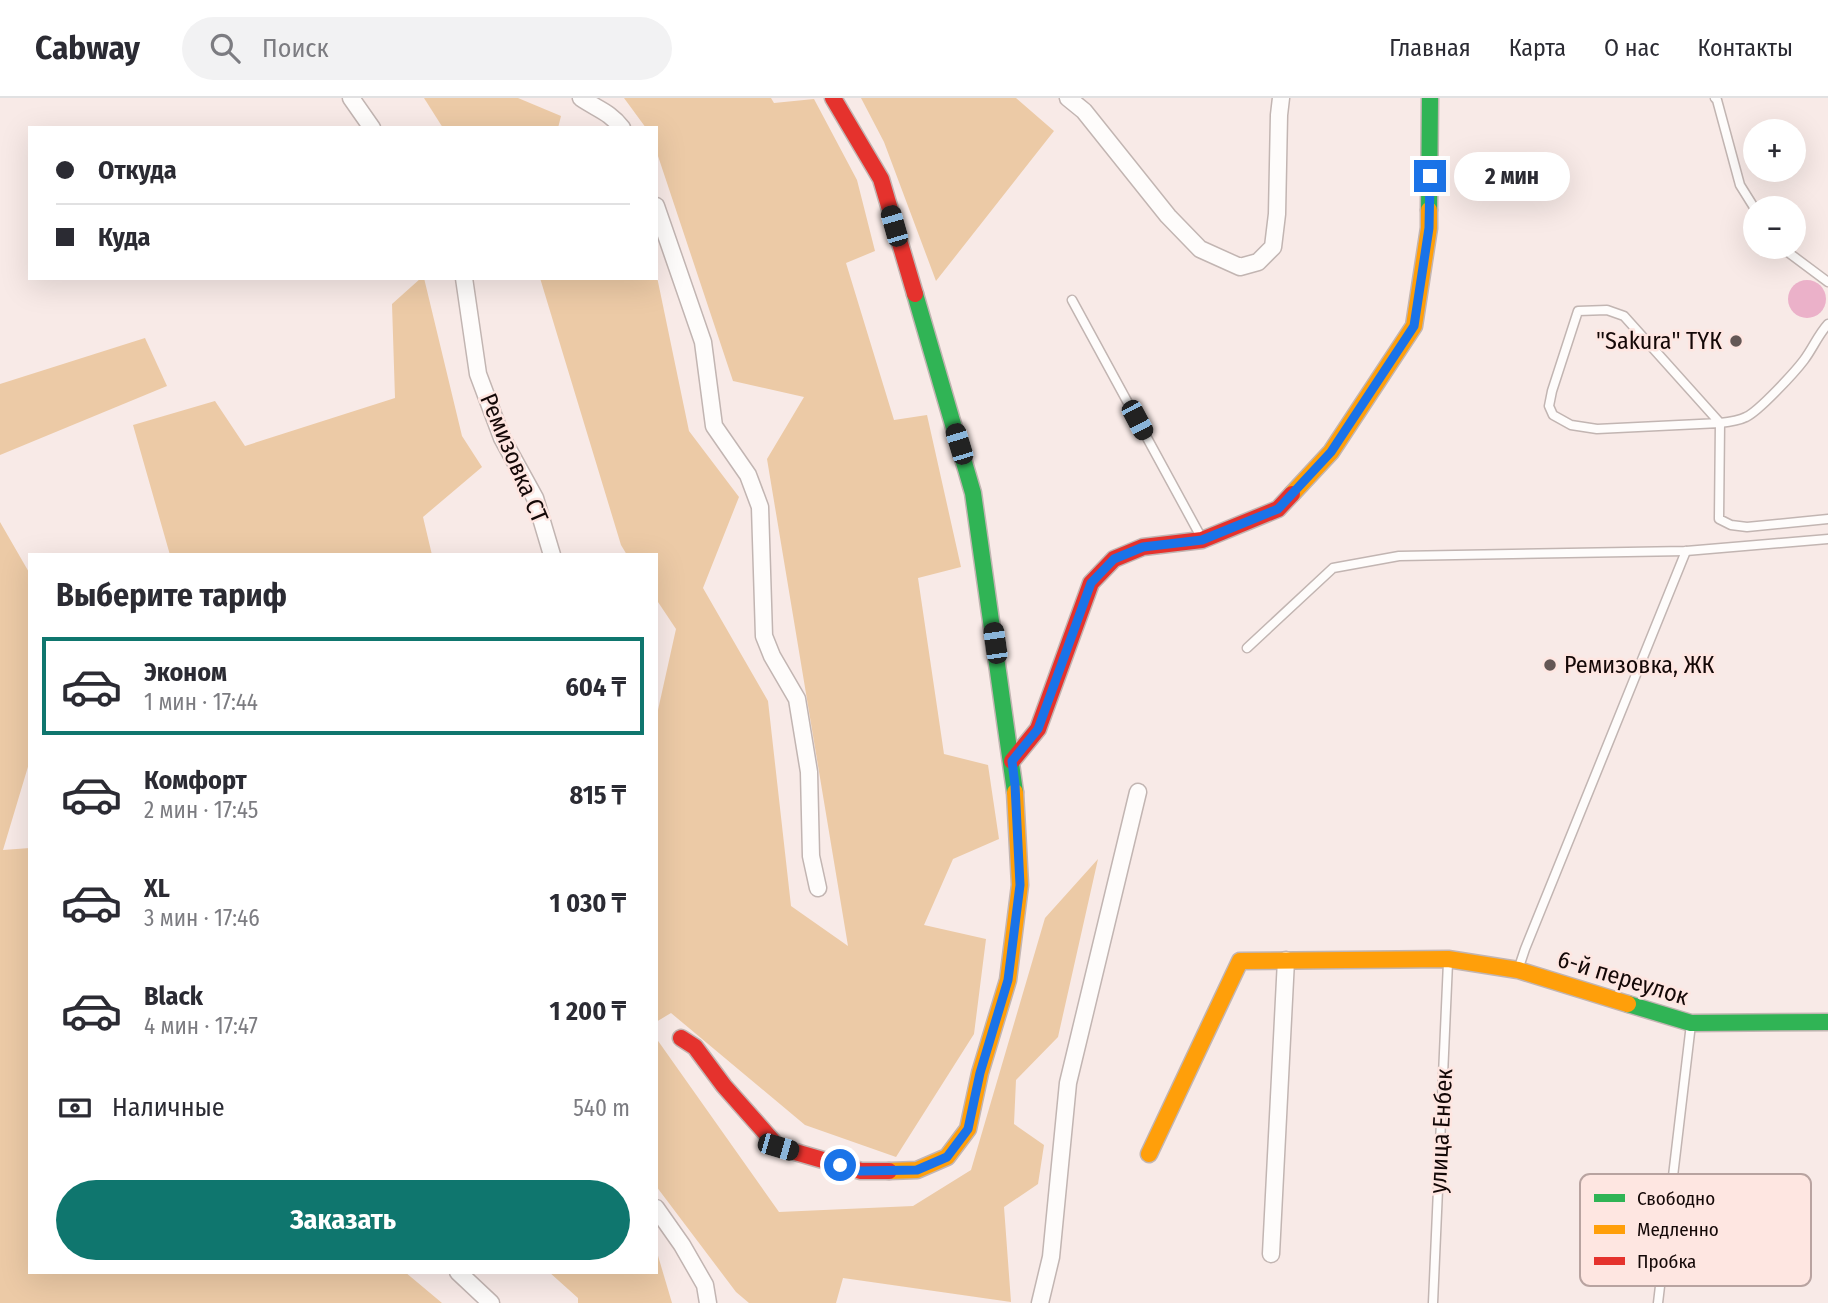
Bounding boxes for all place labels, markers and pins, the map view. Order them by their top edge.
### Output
place label: "Sakura" ТҮК [1596,327,1722,355]
marker: "Sakura" ТҮК [1728,333,1744,349]
place label: Ремизовка, ЖК [1564,651,1715,679]
marker: Ремизовка, ЖК [1542,657,1558,673]

